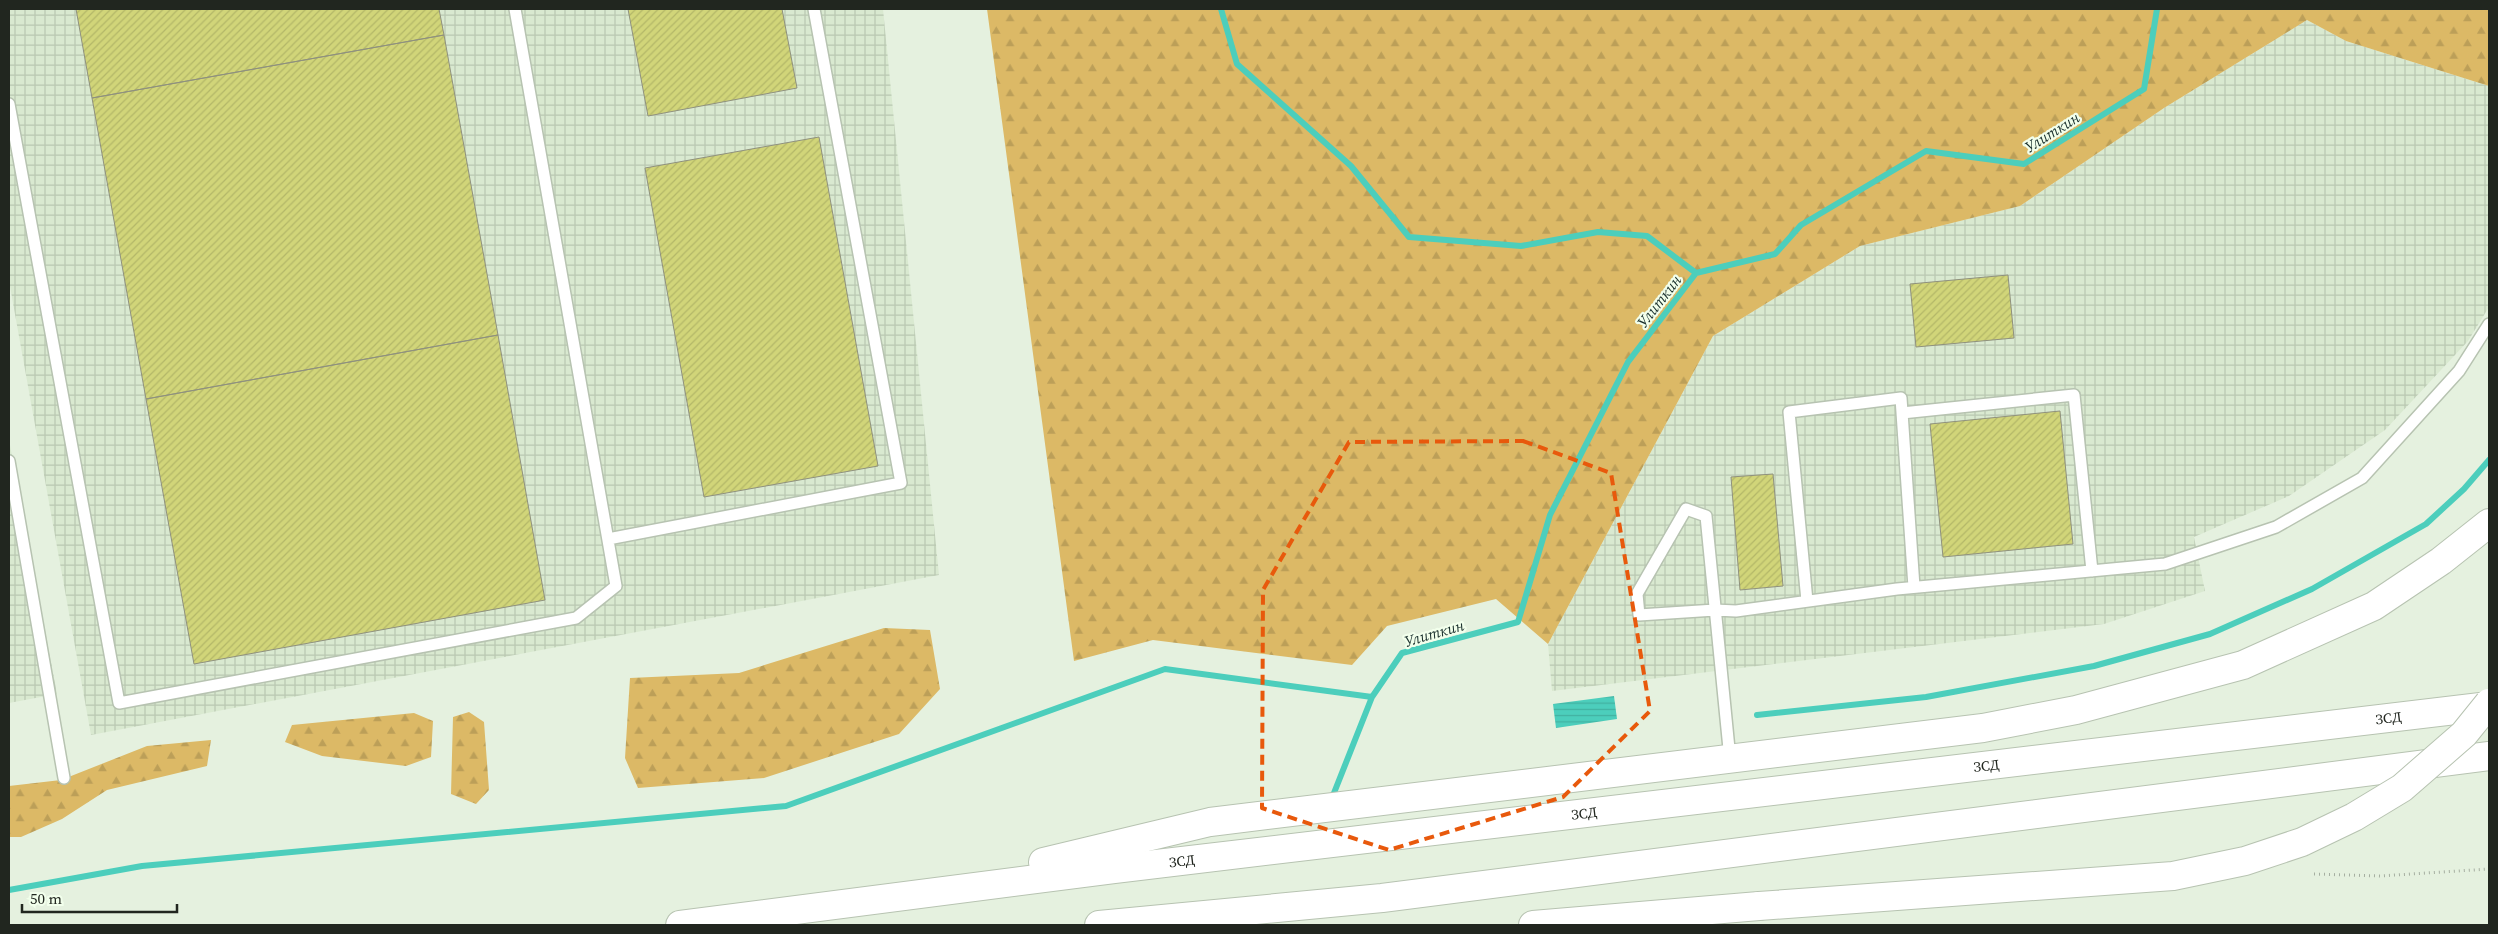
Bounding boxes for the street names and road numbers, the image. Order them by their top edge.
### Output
street label: ЗСД [2374,706,2403,729]
street label: ЗСД [1972,754,2001,777]
street label: ЗСД [1570,802,1599,825]
street label: ЗСД [1168,849,1196,872]

